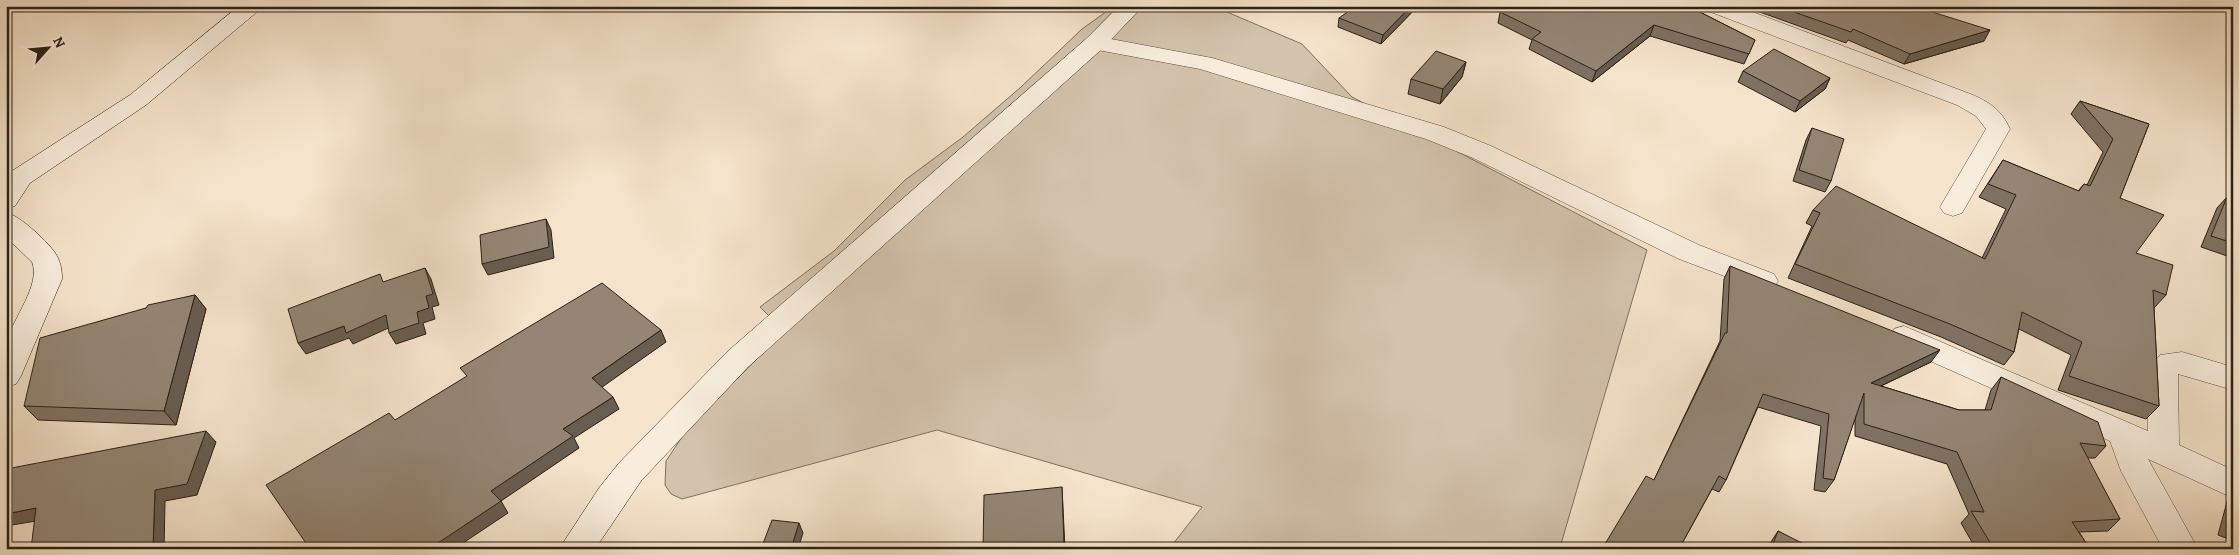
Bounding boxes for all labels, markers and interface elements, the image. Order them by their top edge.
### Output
north arrow [22,22,72,72]
text: N [48,33,70,51]

